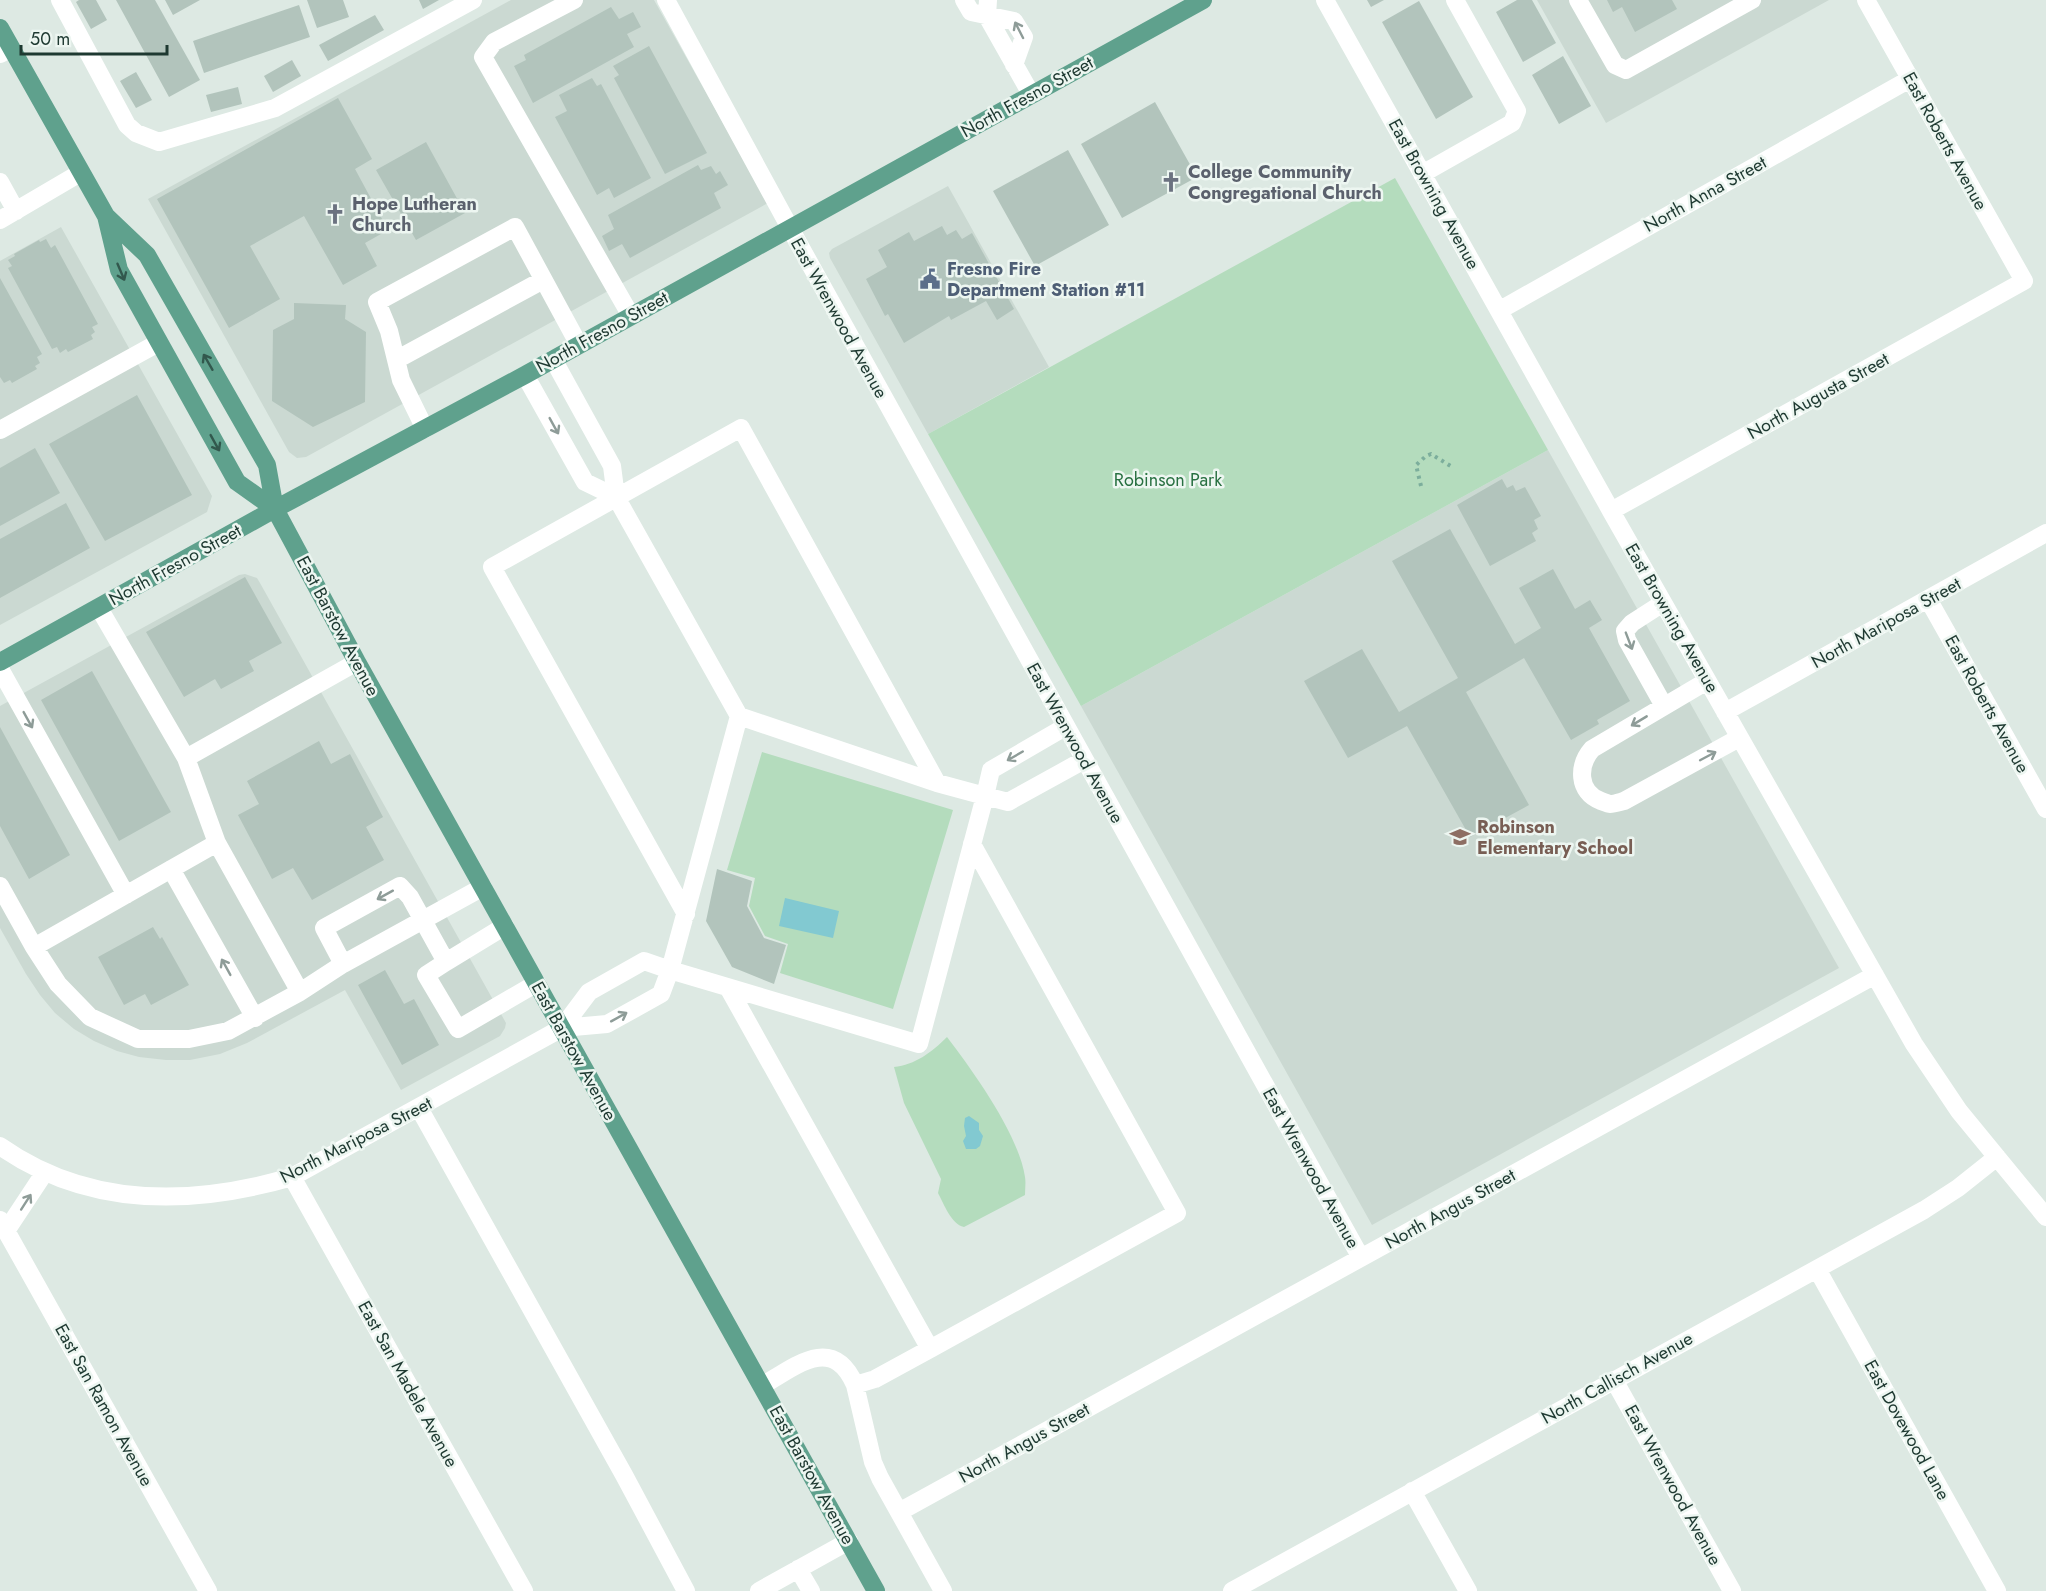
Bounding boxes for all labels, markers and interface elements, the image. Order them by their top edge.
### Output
scale bar [21,18,166,56]
one-way arrow [1012,21,1024,39]
text: 50 m [30,26,70,52]
street label: North Fresno Street [956,49,1099,144]
street label: East Roberts Avenue [1896,67,1994,215]
street label: East Browning Avenue [1382,114,1486,274]
street label: North Anna Street [1639,149,1772,239]
place label: College Community Congregational Church [1188,159,1382,206]
church icon: College Community Congregational Church [1159,170,1183,194]
place label: Hope Lutheran Church [352,191,477,238]
church icon: Hope Lutheran Church [323,202,347,226]
street label: East Wrenwood Avenue [784,233,894,403]
place label: Fresno Fire Department Station #11 [947,256,1145,303]
one-way arrow [116,263,127,281]
public building icon: Fresno Fire Department Station #11 [918,267,942,291]
street label: North Fresno Street [531,284,674,379]
street label: North Augusta Street [1742,346,1894,446]
one-way arrow [202,353,213,371]
one-way arrow [548,417,560,434]
one-way arrow [209,434,221,451]
park label: Robinson Park [1114,467,1222,493]
street label: North Fresno Street [104,517,247,612]
street label: East Browning Avenue [1619,538,1725,698]
street label: East Barstow Avenue [290,551,386,701]
street label: North Mariposa Street [1806,571,1966,675]
street label: East Roberts Avenue [1938,630,2036,778]
one-way arrow [1624,631,1635,650]
street label: East Wrenwood Avenue [1020,658,1130,828]
one-way arrow [23,711,35,728]
one-way arrow [1631,716,1648,728]
one-way arrow [1699,750,1716,762]
one-way arrow [1006,751,1024,762]
place label: Robinson Elementary School [1477,814,1633,861]
school or university icon: Robinson Elementary School [1448,825,1472,849]
one-way arrow [377,889,394,901]
one-way arrow [220,959,232,976]
street label: East Barstow Avenue [525,977,623,1125]
one-way arrow [610,1011,627,1023]
street label: East Wrenwood Avenue [1256,1083,1366,1253]
street label: North Mariposa Street [275,1090,437,1190]
street label: North Angus Street [1380,1162,1521,1256]
one-way arrow [20,1194,32,1210]
street label: East San Madele Avenue [351,1296,465,1472]
street label: East San Ramon Avenue [48,1319,160,1491]
street label: North Callisch Avenue [1536,1325,1698,1431]
street label: East Dovewood Lane [1858,1355,1956,1505]
street label: North Angus Street [954,1396,1095,1490]
street label: East Wrenwood Avenue [1618,1400,1728,1570]
street label: East Barstow Avenue [763,1401,861,1549]

